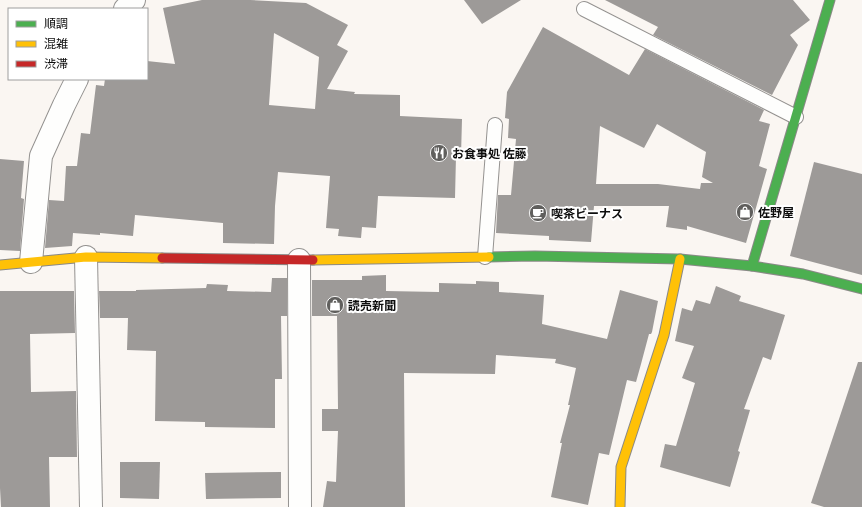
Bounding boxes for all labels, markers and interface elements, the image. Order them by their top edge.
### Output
legend [8,8,148,80]
text: 順調 [44,16,68,31]
text: 混雑 [44,36,68,51]
text: 渋滞 [44,56,68,71]
restaurant icon: お食事処 佐藤 [429,143,449,163]
place label: お食事処 佐藤 [452,146,527,161]
shop icon: 佐野屋 [735,202,755,222]
cafe icon: 喫茶ビーナス [528,203,548,223]
place label: 佐野屋 [758,205,794,220]
place label: 喫茶ビーナス [551,206,623,221]
shop icon: 読売新聞 [325,295,345,315]
place label: 読売新聞 [348,298,396,313]

